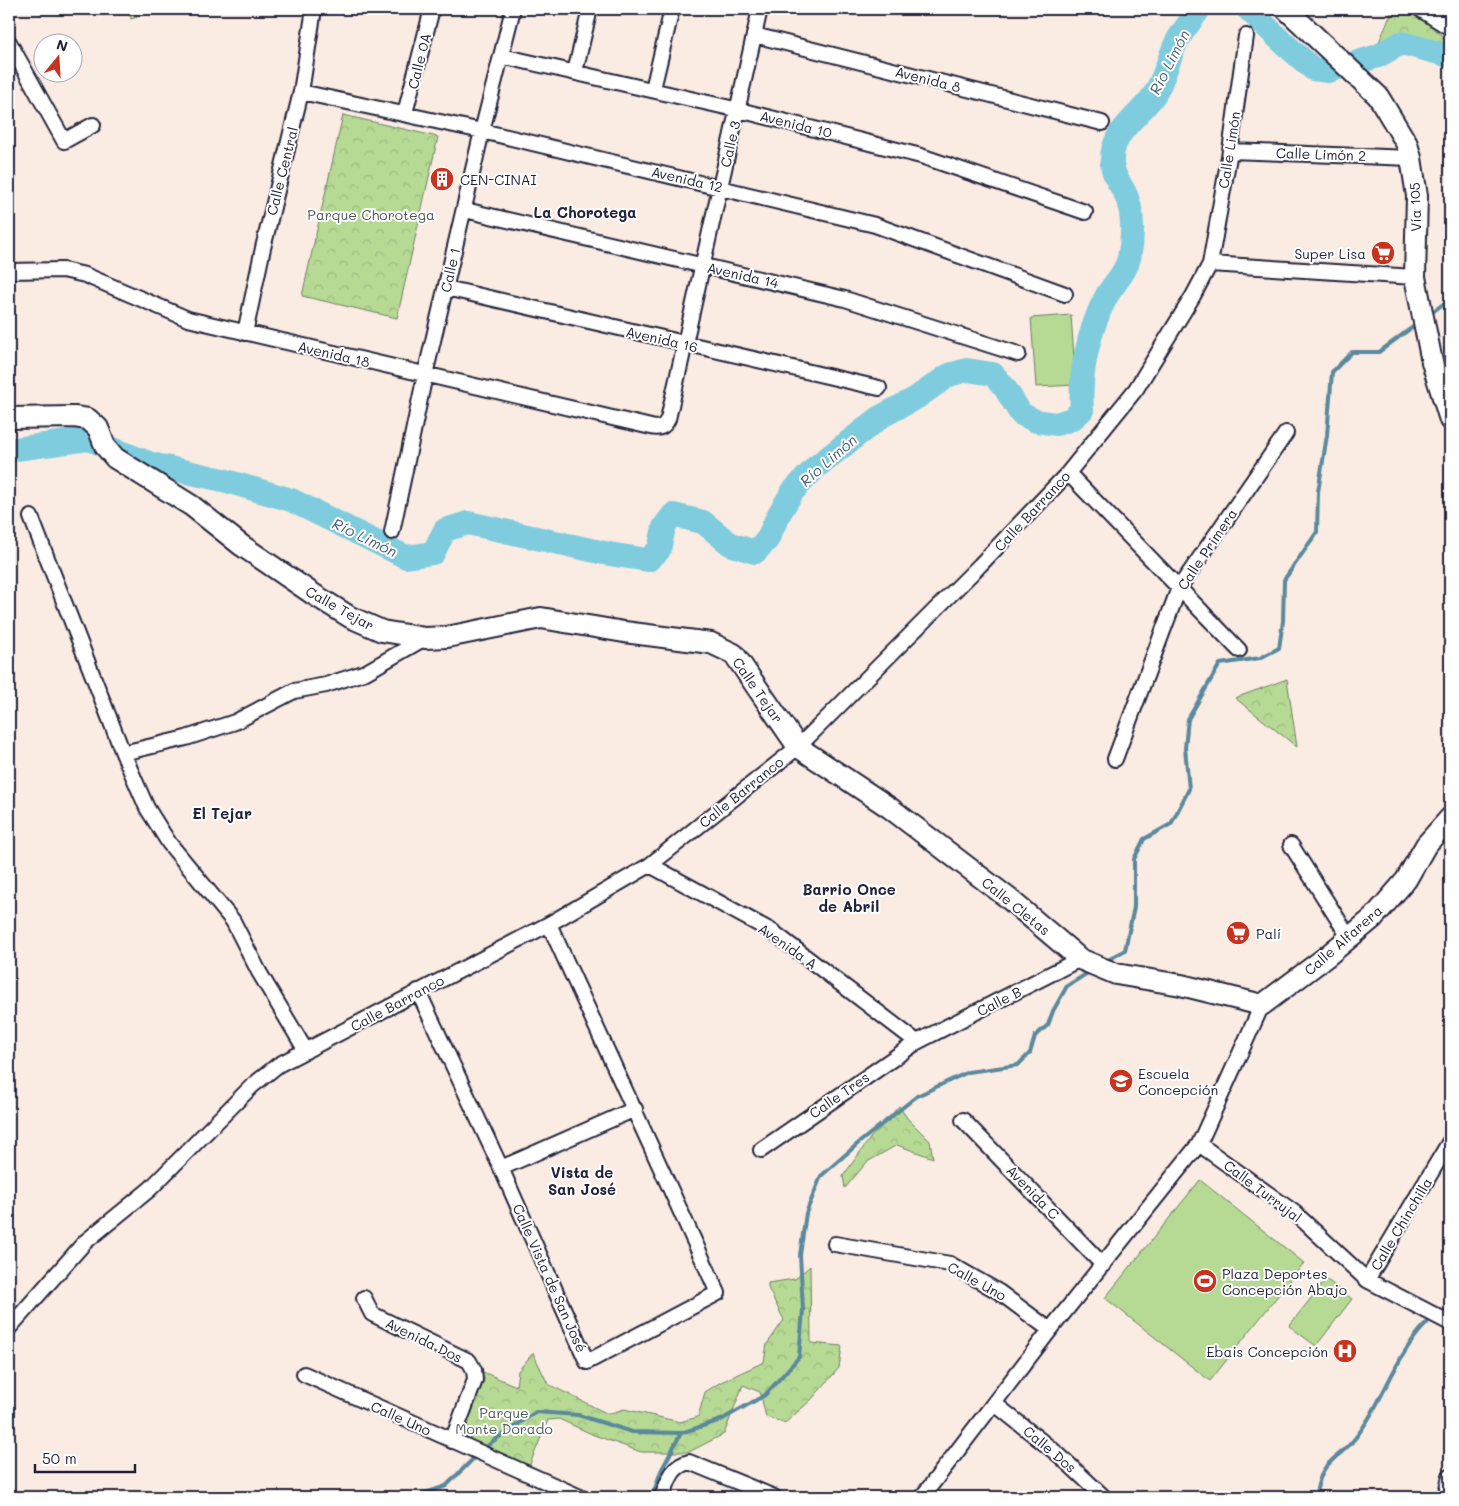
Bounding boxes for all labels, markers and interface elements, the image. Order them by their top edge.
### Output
water label: Río Limón [1144,26,1194,98]
street label: Calle 0A [403,31,435,91]
north arrow [32,32,82,82]
text: N [54,34,70,56]
street label: Avenida 8 [893,62,963,96]
street label: Avenida 10 [758,106,834,142]
street label: Calle Limón [1214,110,1244,190]
street label: Calle 3 [715,119,745,169]
street label: Calle Central [262,125,302,217]
street label: Calle Limón 2 [1276,143,1366,165]
street label: Avenida 12 [650,162,724,196]
building icon: CEN-CINAI [429,166,455,192]
place label: CEN-CINAI [460,170,537,189]
street label: Vía 105 [1405,182,1425,232]
district label: La Chorotega [534,202,636,222]
park label: Parque Chorotega [307,205,435,224]
supermarket icon: Super Lisa [1370,240,1396,266]
place label: Super Lisa [1294,244,1366,263]
street label: Calle 1 [436,246,464,294]
street label: Avenida 14 [705,258,781,293]
street label: Avenida 16 [624,322,700,356]
street label: Avenida 18 [296,337,372,371]
water label: Río Limón [795,430,861,490]
street label: Calle Barranco [990,467,1074,555]
street label: Calle Primera [1173,505,1241,593]
water label: Río Limón [329,513,401,561]
street label: Calle Tejar [302,581,378,635]
street label: Calle Tejar [728,654,788,726]
street label: Calle Barranco [695,752,787,832]
district label: El Tejar [192,803,252,823]
street label: Calle Cletas [978,873,1054,939]
district label: Barrio Once de Abril [802,879,896,916]
street label: Calle Alfarera [1300,901,1386,979]
street label: Avenida A [755,919,821,973]
supermarket icon: Palí [1225,920,1251,946]
place label: Palí [1256,924,1281,943]
street label: Calle Barranco [347,970,447,1036]
street label: Calle B [973,982,1025,1020]
place label: Escuela Concepción [1138,1064,1218,1099]
street label: Calle Tres [805,1067,873,1123]
school or university icon: Escuela Concepción [1108,1068,1134,1094]
street label: Calle Turrujal [1220,1155,1306,1227]
street label: Avenida C [1002,1161,1064,1223]
district label: Vista de San José [548,1162,616,1199]
street label: Calle Chinchilla [1366,1174,1436,1274]
street label: Calle Vista de San José [509,1201,591,1355]
street label: Calle Uno [944,1257,1010,1305]
place label: Plaza Deportes Concepción Abajo [1222,1264,1347,1299]
sports icon: Plaza Deportes Concepción Abajo [1192,1268,1218,1294]
street label: Avenida Dos [382,1313,466,1367]
hospital icon: Ebais Concepción [1332,1338,1358,1364]
place label: Ebais Concepción [1207,1342,1328,1361]
street label: Calle Uno [368,1396,434,1440]
park label: Parque Monte Dorado [455,1403,553,1438]
street label: Calle Dos [1020,1421,1080,1477]
scale bar [35,1441,135,1473]
text: 50 m [42,1448,77,1468]

